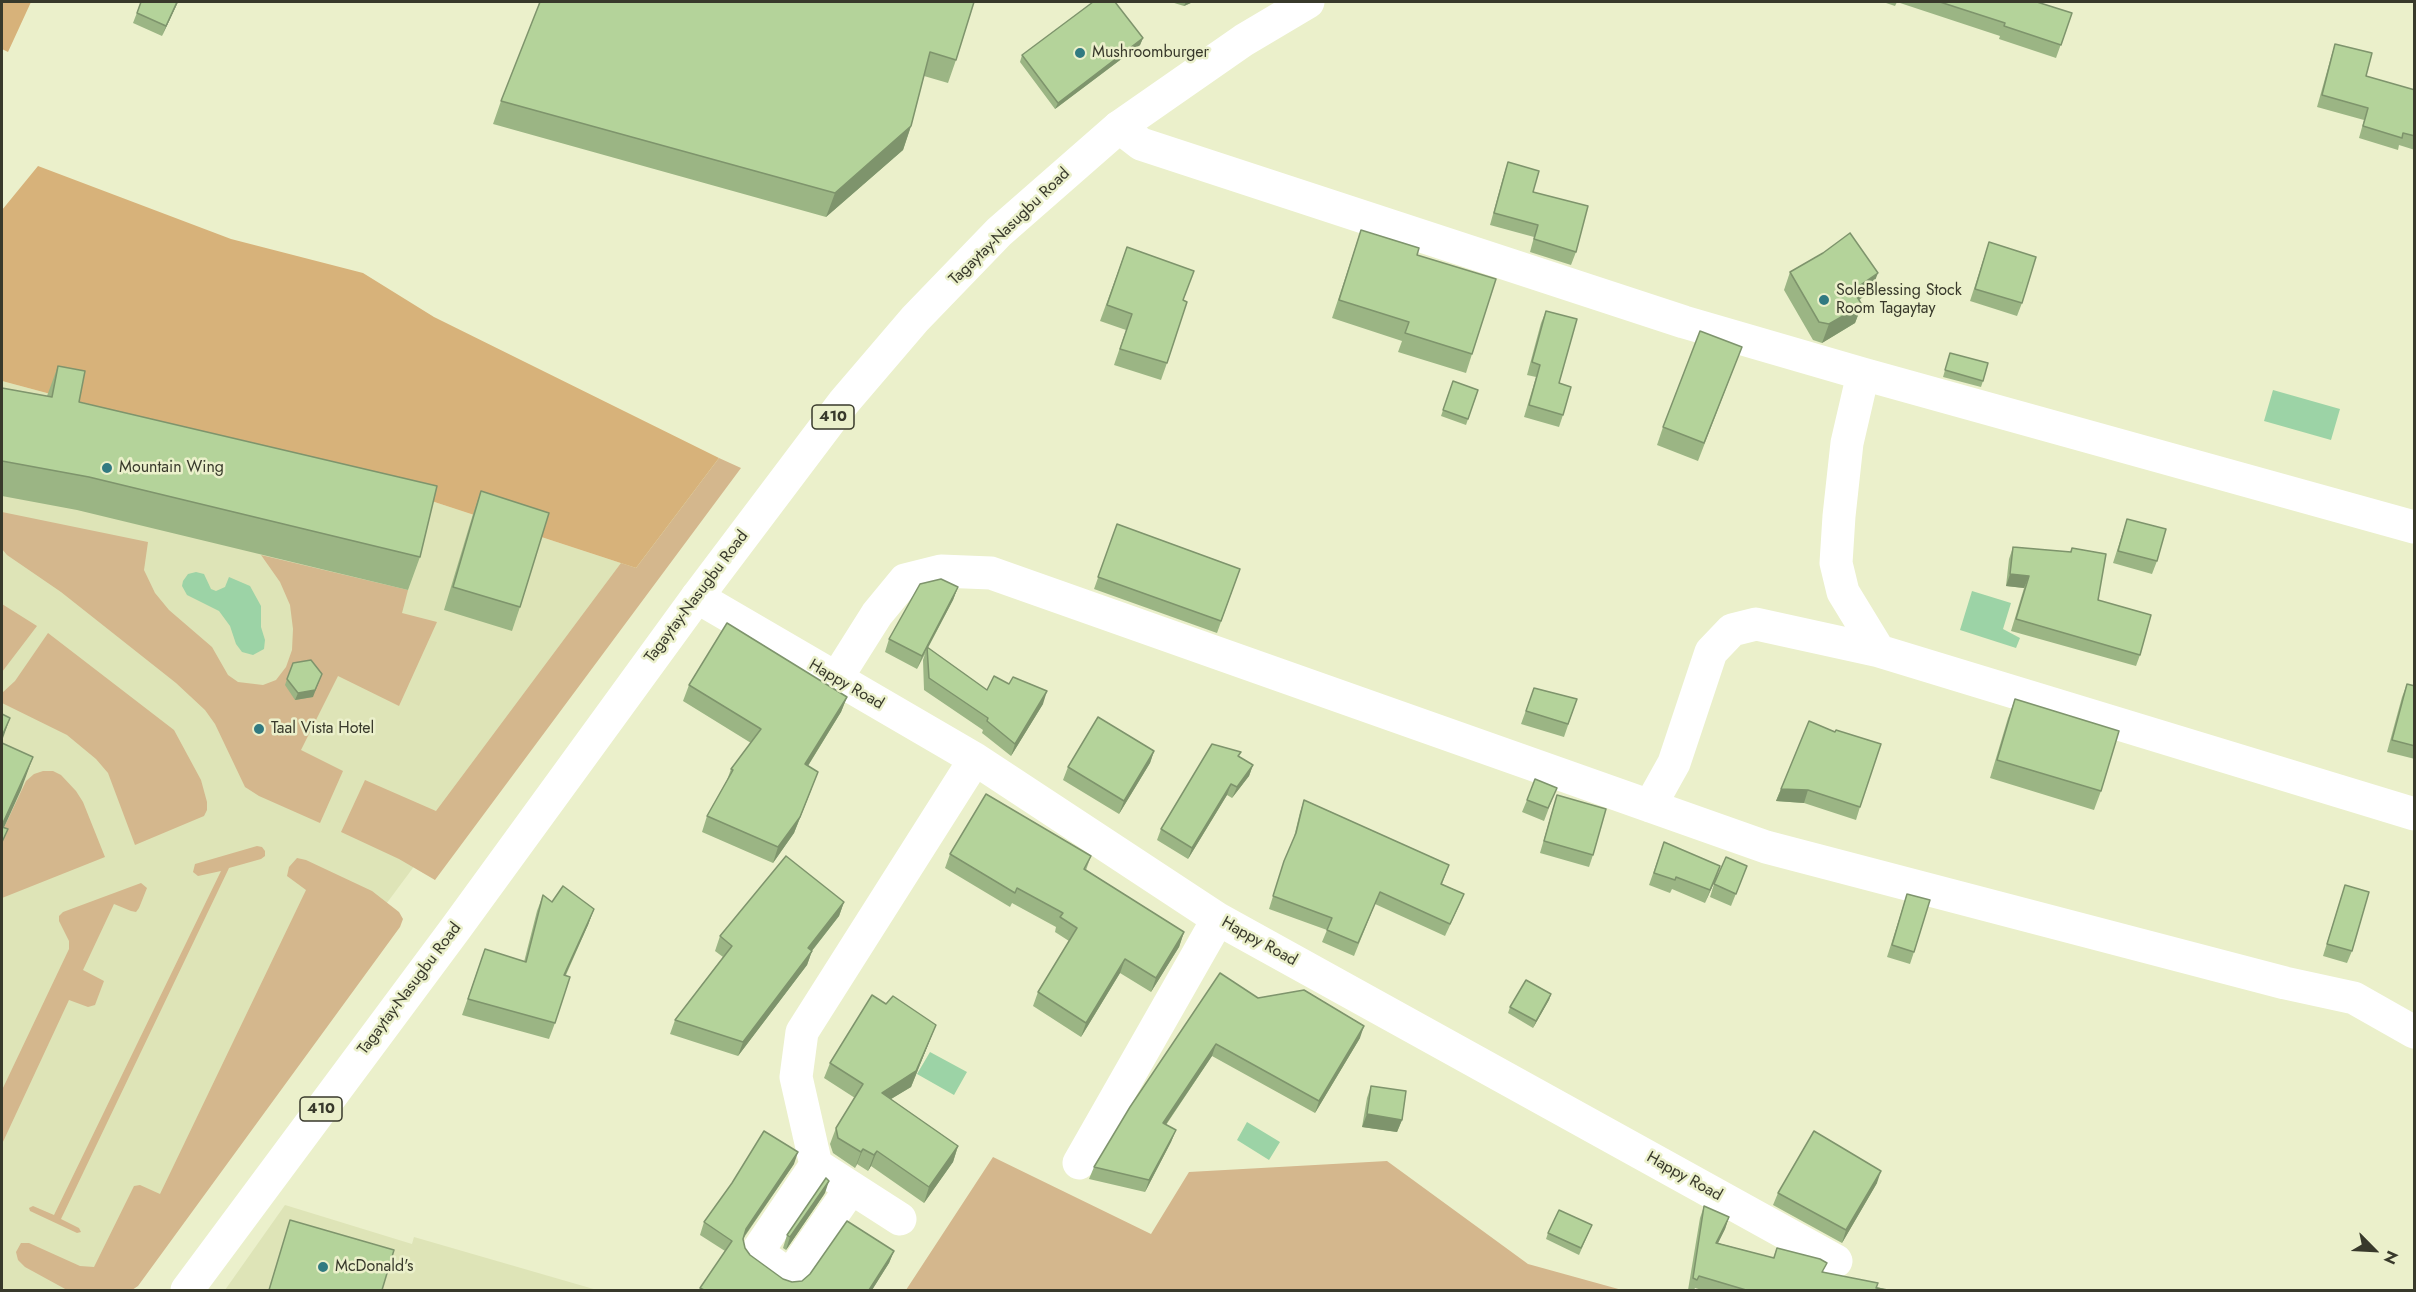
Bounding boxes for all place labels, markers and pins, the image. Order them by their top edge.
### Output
place label: Mushroomburger [1092,43,1209,63]
marker: Mushroomburger [1073,46,1087,60]
place label: SoleBlessing Stock Room Tagaytay [1836,281,1962,319]
marker: SoleBlessing Stock Room Tagaytay [1817,293,1831,307]
place label: Mountain Wing [119,458,224,478]
marker: Mountain Wing [100,461,114,475]
place label: Taal Vista Hotel [271,719,374,739]
marker: Taal Vista Hotel [252,722,266,736]
place label: McDonald's [335,1257,414,1277]
marker: McDonald's [316,1260,330,1274]

